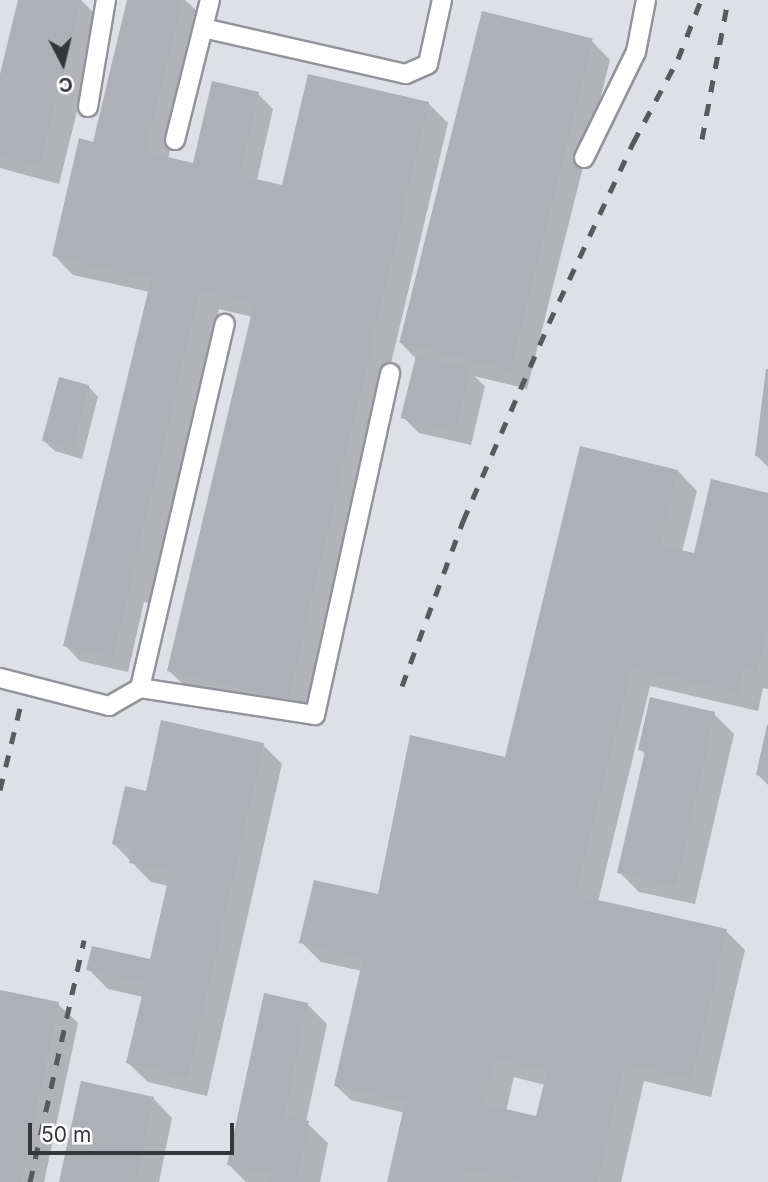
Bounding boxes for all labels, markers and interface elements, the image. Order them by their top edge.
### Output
north arrow [28,28,98,98]
text: С [57,72,74,97]
scale bar [32,1108,238,1152]
text: 50 m [41,1122,91,1147]

